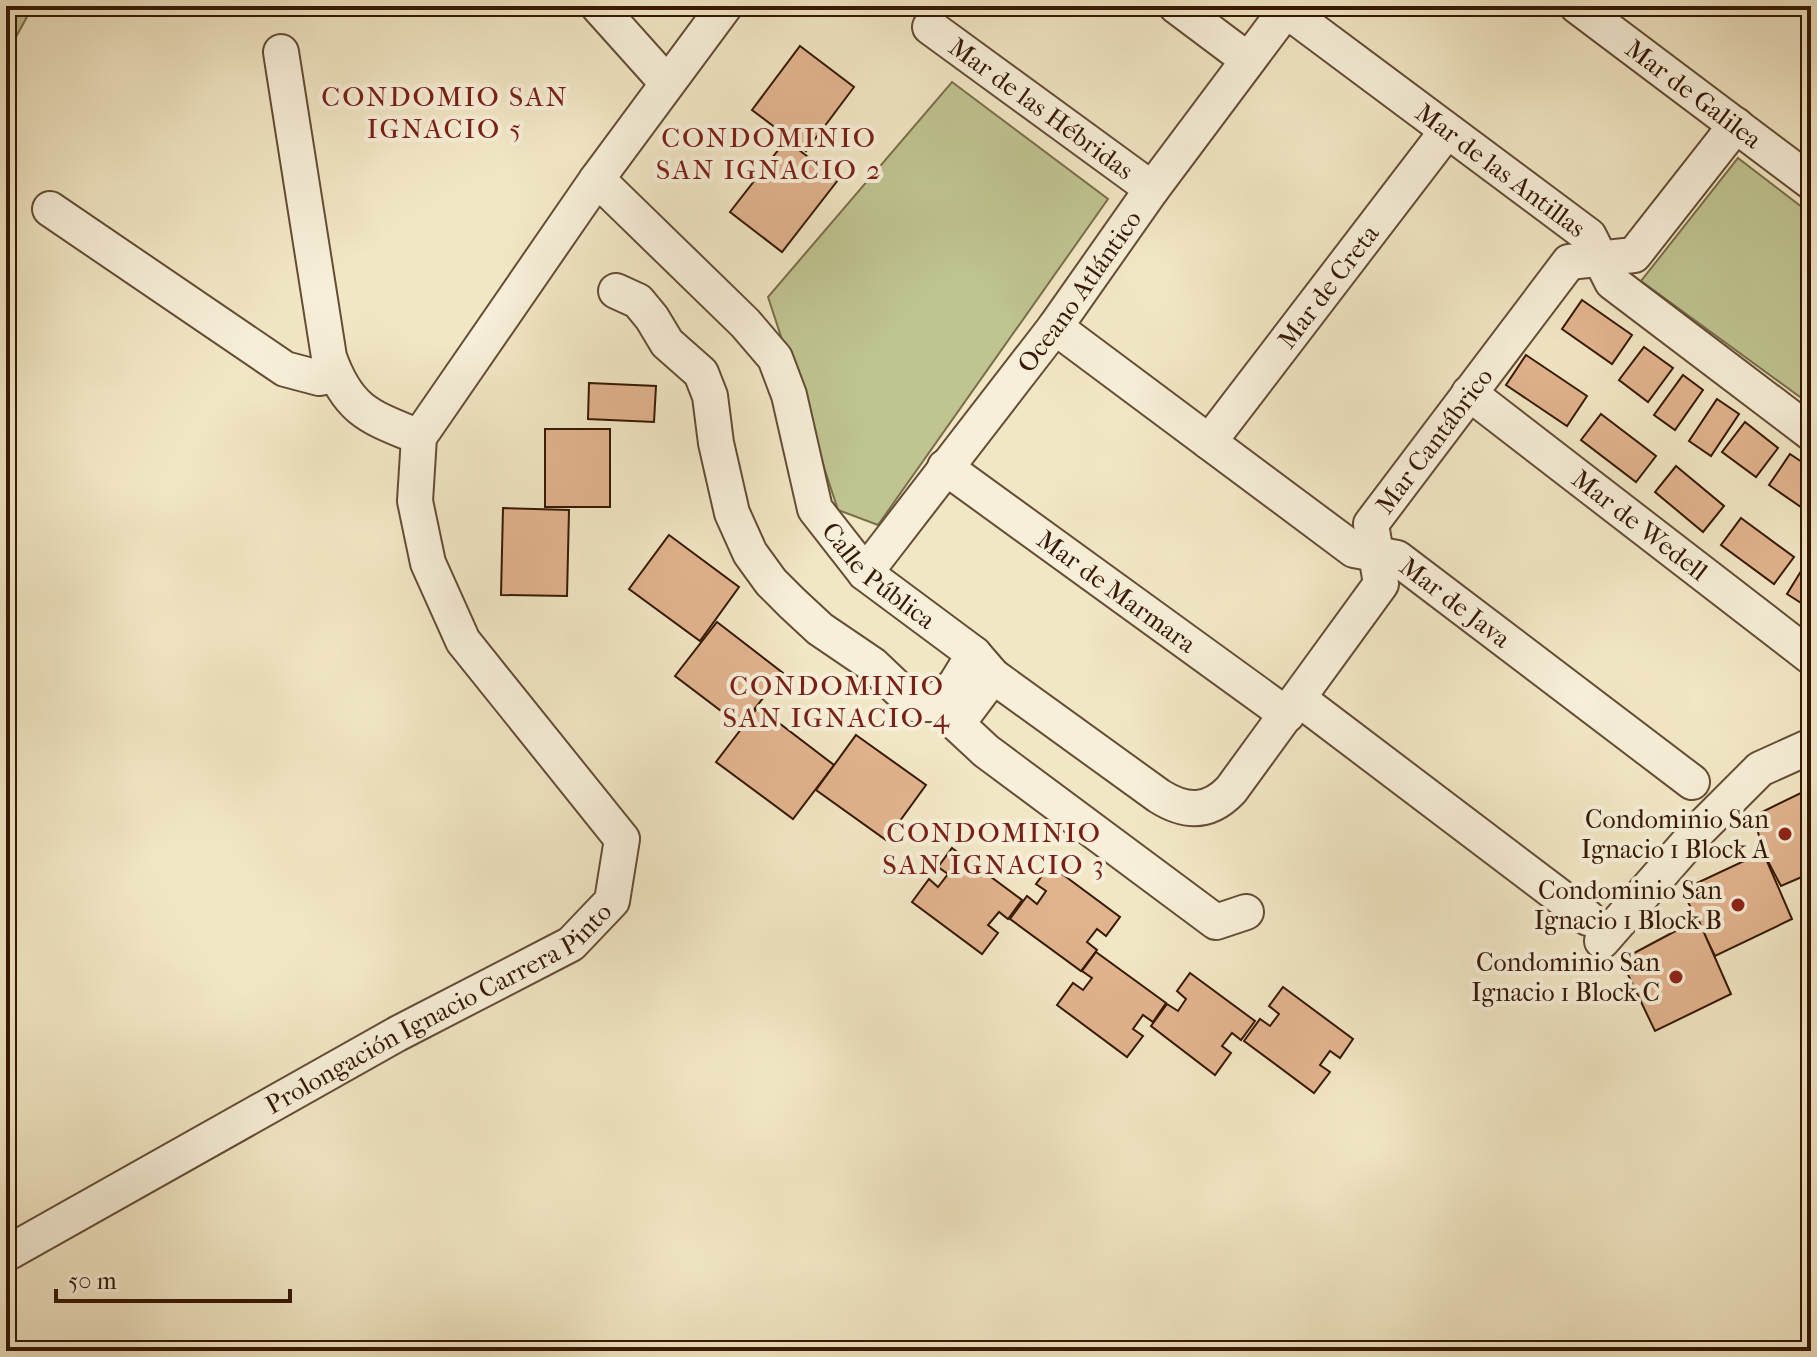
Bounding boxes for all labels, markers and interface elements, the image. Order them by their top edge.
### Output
street label: Mar de las Hébridas [943,31,1139,186]
street label: Mar de Galilea [1619,33,1768,156]
district label: CONDOMIO SAN IGNACIO 5 [321,80,569,145]
street label: Mar de las Antillas [1409,97,1592,244]
district label: CONDOMINIO SAN IGNACIO 2 [656,121,882,186]
street label: Oceano Atlántico [1011,204,1148,379]
street label: Mar de Creta [1271,218,1386,355]
street label: Mar Cantábrico [1369,362,1500,520]
street label: Mar de Wedell [1566,463,1714,587]
street label: Calle Pública [815,516,942,636]
street label: Mar de Marmara [1031,524,1203,660]
street label: Mar de Java [1394,551,1517,655]
district label: CONDOMINIO SAN IGNACIO 4 [723,669,951,734]
place label: Condominio San Ignacio 1 Block A [1581,804,1770,865]
district label: CONDOMINIO SAN IGNACIO 3 [882,816,1106,881]
marker: Condominio San Ignacio 1 Block A [1776,825,1794,843]
place label: Condominio San Ignacio 1 Block B [1534,875,1722,936]
street label: Prolongación Ignacio Carrera Pinto [260,896,618,1121]
marker: Condominio San Ignacio 1 Block B [1729,896,1747,914]
place label: Condominio San Ignacio 1 Block C [1471,947,1660,1008]
marker: Condominio San Ignacio 1 Block C [1667,968,1685,986]
scale bar [56,1253,290,1303]
text: 50 m [68,1267,117,1295]

